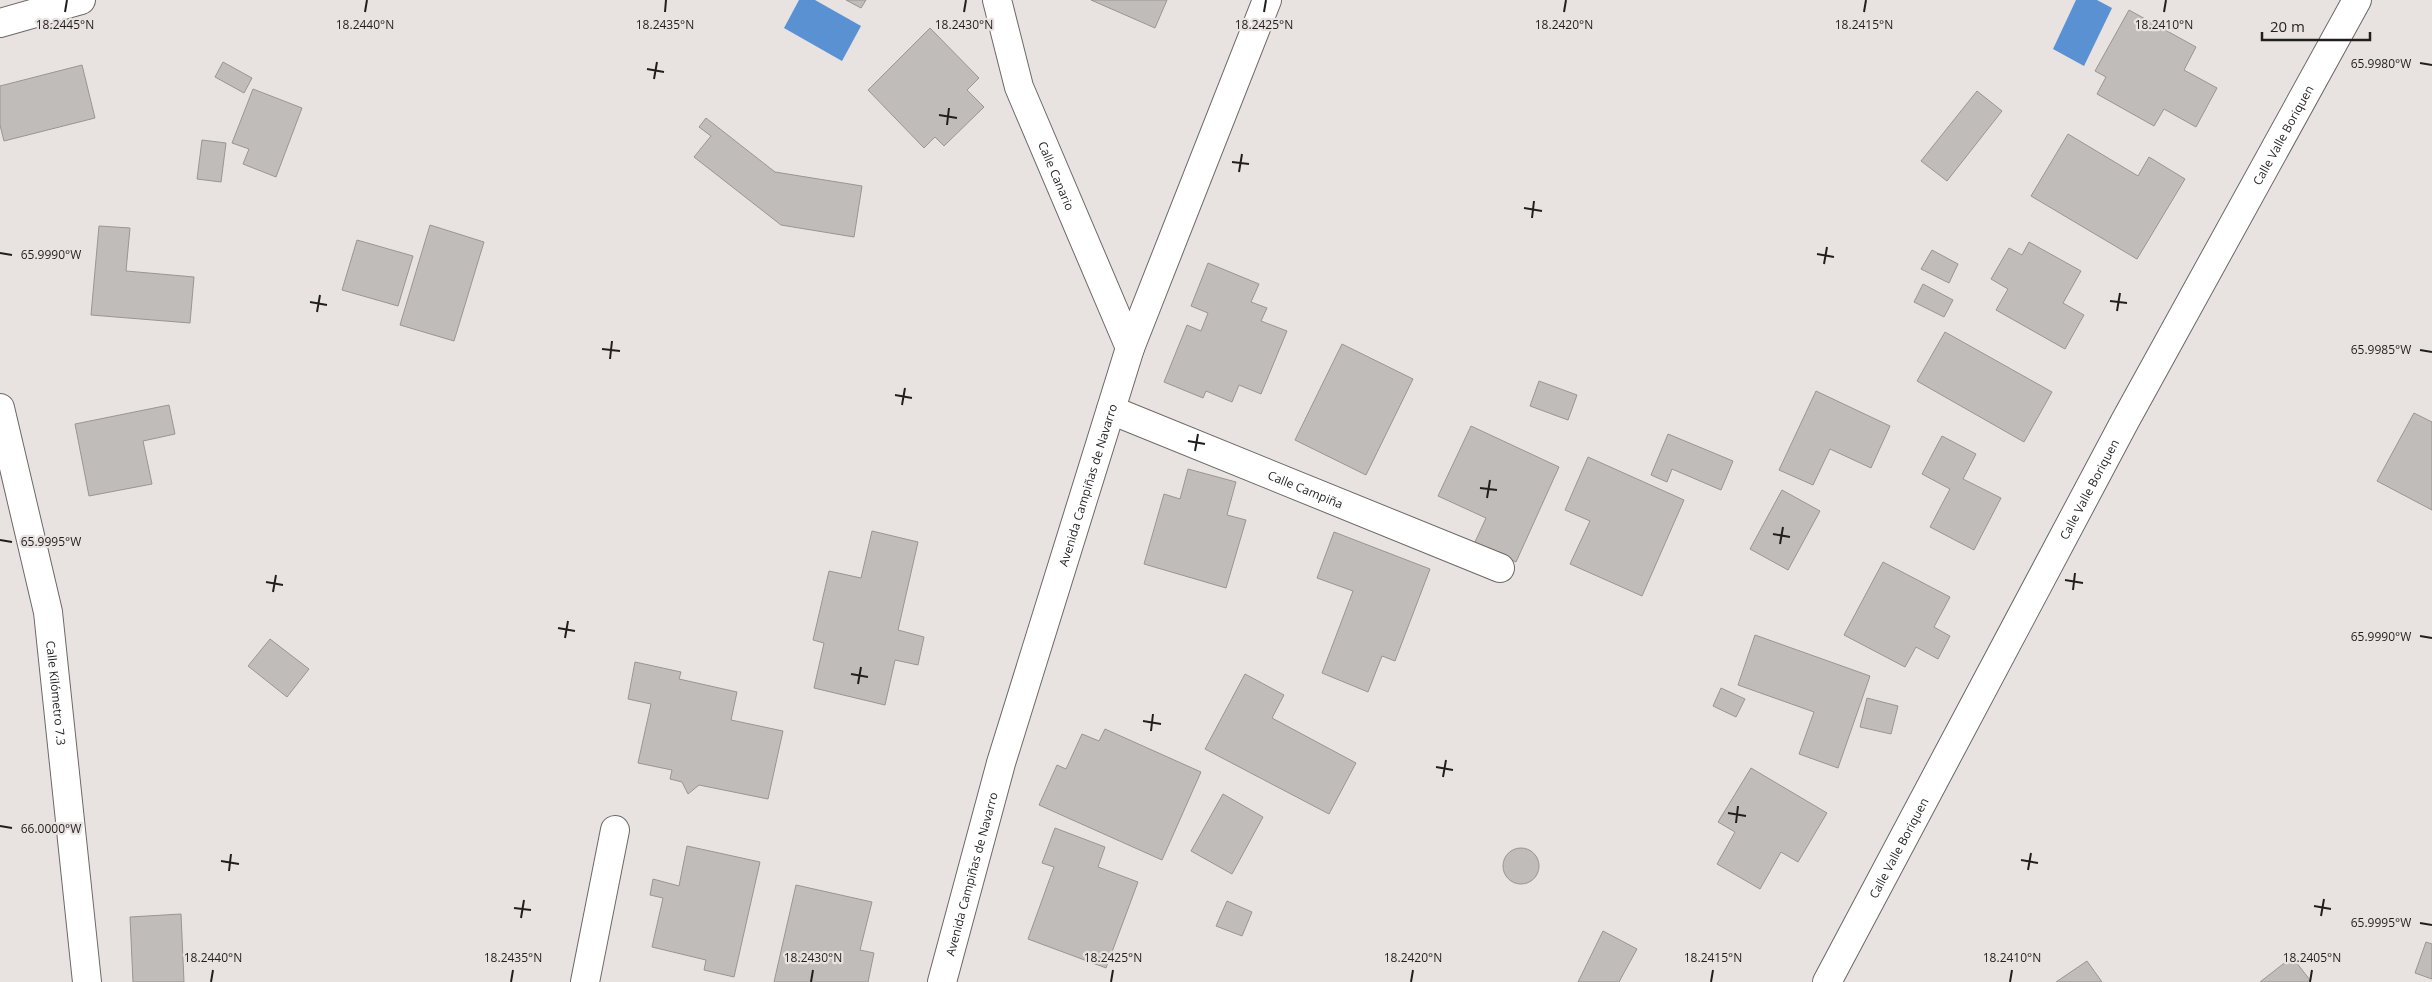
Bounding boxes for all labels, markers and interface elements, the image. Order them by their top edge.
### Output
scale bar [2262,10,2370,42]
text: 18.2445°N [36,16,94,33]
text: 18.2440°N [336,16,394,33]
text: 18.2435°N [636,16,694,33]
text: 18.2430°N [935,16,993,33]
text: 18.2425°N [1235,16,1293,33]
text: 18.2420°N [1535,16,1593,33]
text: 18.2415°N [1835,16,1893,33]
text: 18.2410°N [2135,16,2193,33]
text: 20 m [2270,16,2305,36]
text: 65.9980°W [2351,55,2411,72]
street label: Calle Valle Boriquen [2248,82,2317,188]
street label: Calle Canario [1034,138,1079,213]
text: 65.9990°W [21,246,81,263]
text: 65.9985°W [2351,341,2411,358]
street label: Avenida Campiñas de Navarro [1054,402,1121,568]
street label: Calle Valle Boriquen [2055,436,2122,543]
street label: Calle Campiña [1265,466,1346,512]
text: 65.9995°W [21,533,81,550]
text: 65.9990°W [2351,628,2411,645]
street label: Calle Kilómetro 7.3 [43,640,71,746]
street label: Avenida Campiñas de Navarro [941,790,1001,958]
street label: Calle Valle Boriquen [1865,794,1932,901]
text: 66.0000°W [21,820,81,837]
text: 65.9995°W [2351,914,2411,931]
text: 18.2440°N [184,949,242,966]
text: 18.2435°N [484,949,542,966]
text: 18.2430°N [784,949,842,966]
text: 18.2425°N [1084,949,1142,966]
text: 18.2420°N [1384,949,1442,966]
text: 18.2415°N [1684,949,1742,966]
text: 18.2410°N [1983,949,2041,966]
text: 18.2405°N [2283,949,2341,966]

